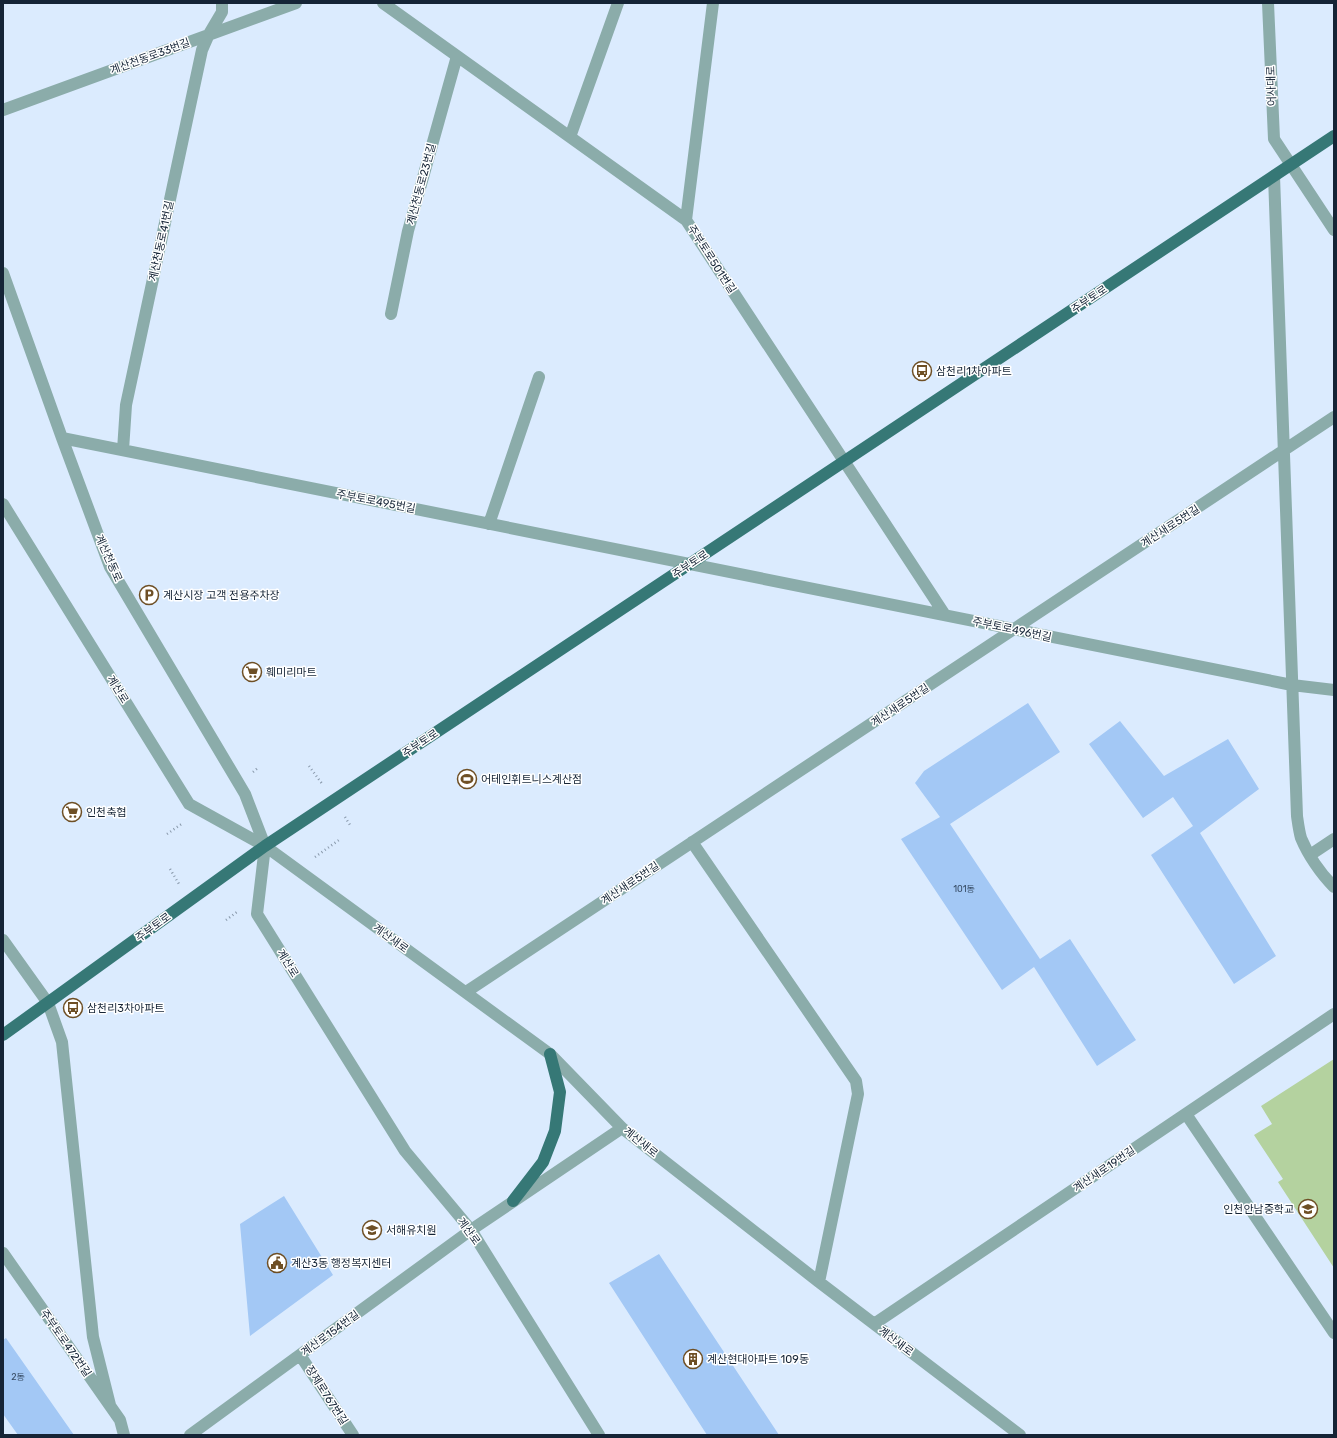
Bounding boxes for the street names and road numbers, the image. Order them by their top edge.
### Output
street label: 계산천동로33번길 [108,36,192,77]
street label: 어사대로 [1264,66,1279,106]
street label: 계산천동로23번길 [404,142,439,226]
street label: 계산천동로41번길 [147,200,176,283]
street label: 주부토로501번길 [685,223,739,296]
street label: 주부토로 [1069,283,1110,316]
street label: 주부토로495번길 [335,487,417,516]
street label: 계산새로5번길 [1139,503,1202,550]
street label: 계산천동로 [92,532,125,584]
street label: 주부토로 [670,548,711,581]
street label: 주부토로496번길 [971,615,1053,644]
street label: 계산로 [104,673,131,706]
street label: 계산새로5번길 [869,681,932,730]
street label: 주부토로 [400,727,441,760]
street label: 계산새로5번길 [599,859,662,908]
street label: 주부토로 [133,910,173,945]
street label: 계산새로 [371,921,411,956]
street label: 계산로 [274,947,301,980]
street label: 계산새로 [621,1125,661,1160]
street label: 계산새로19번길 [1071,1144,1138,1195]
street label: 계산로 [454,1215,483,1247]
street label: 주부토로472번길 [37,1307,94,1380]
street label: 계산로154번길 [299,1308,362,1359]
street label: 계산새로 [876,1324,916,1359]
street label: 장제로767번길 [303,1363,351,1427]

